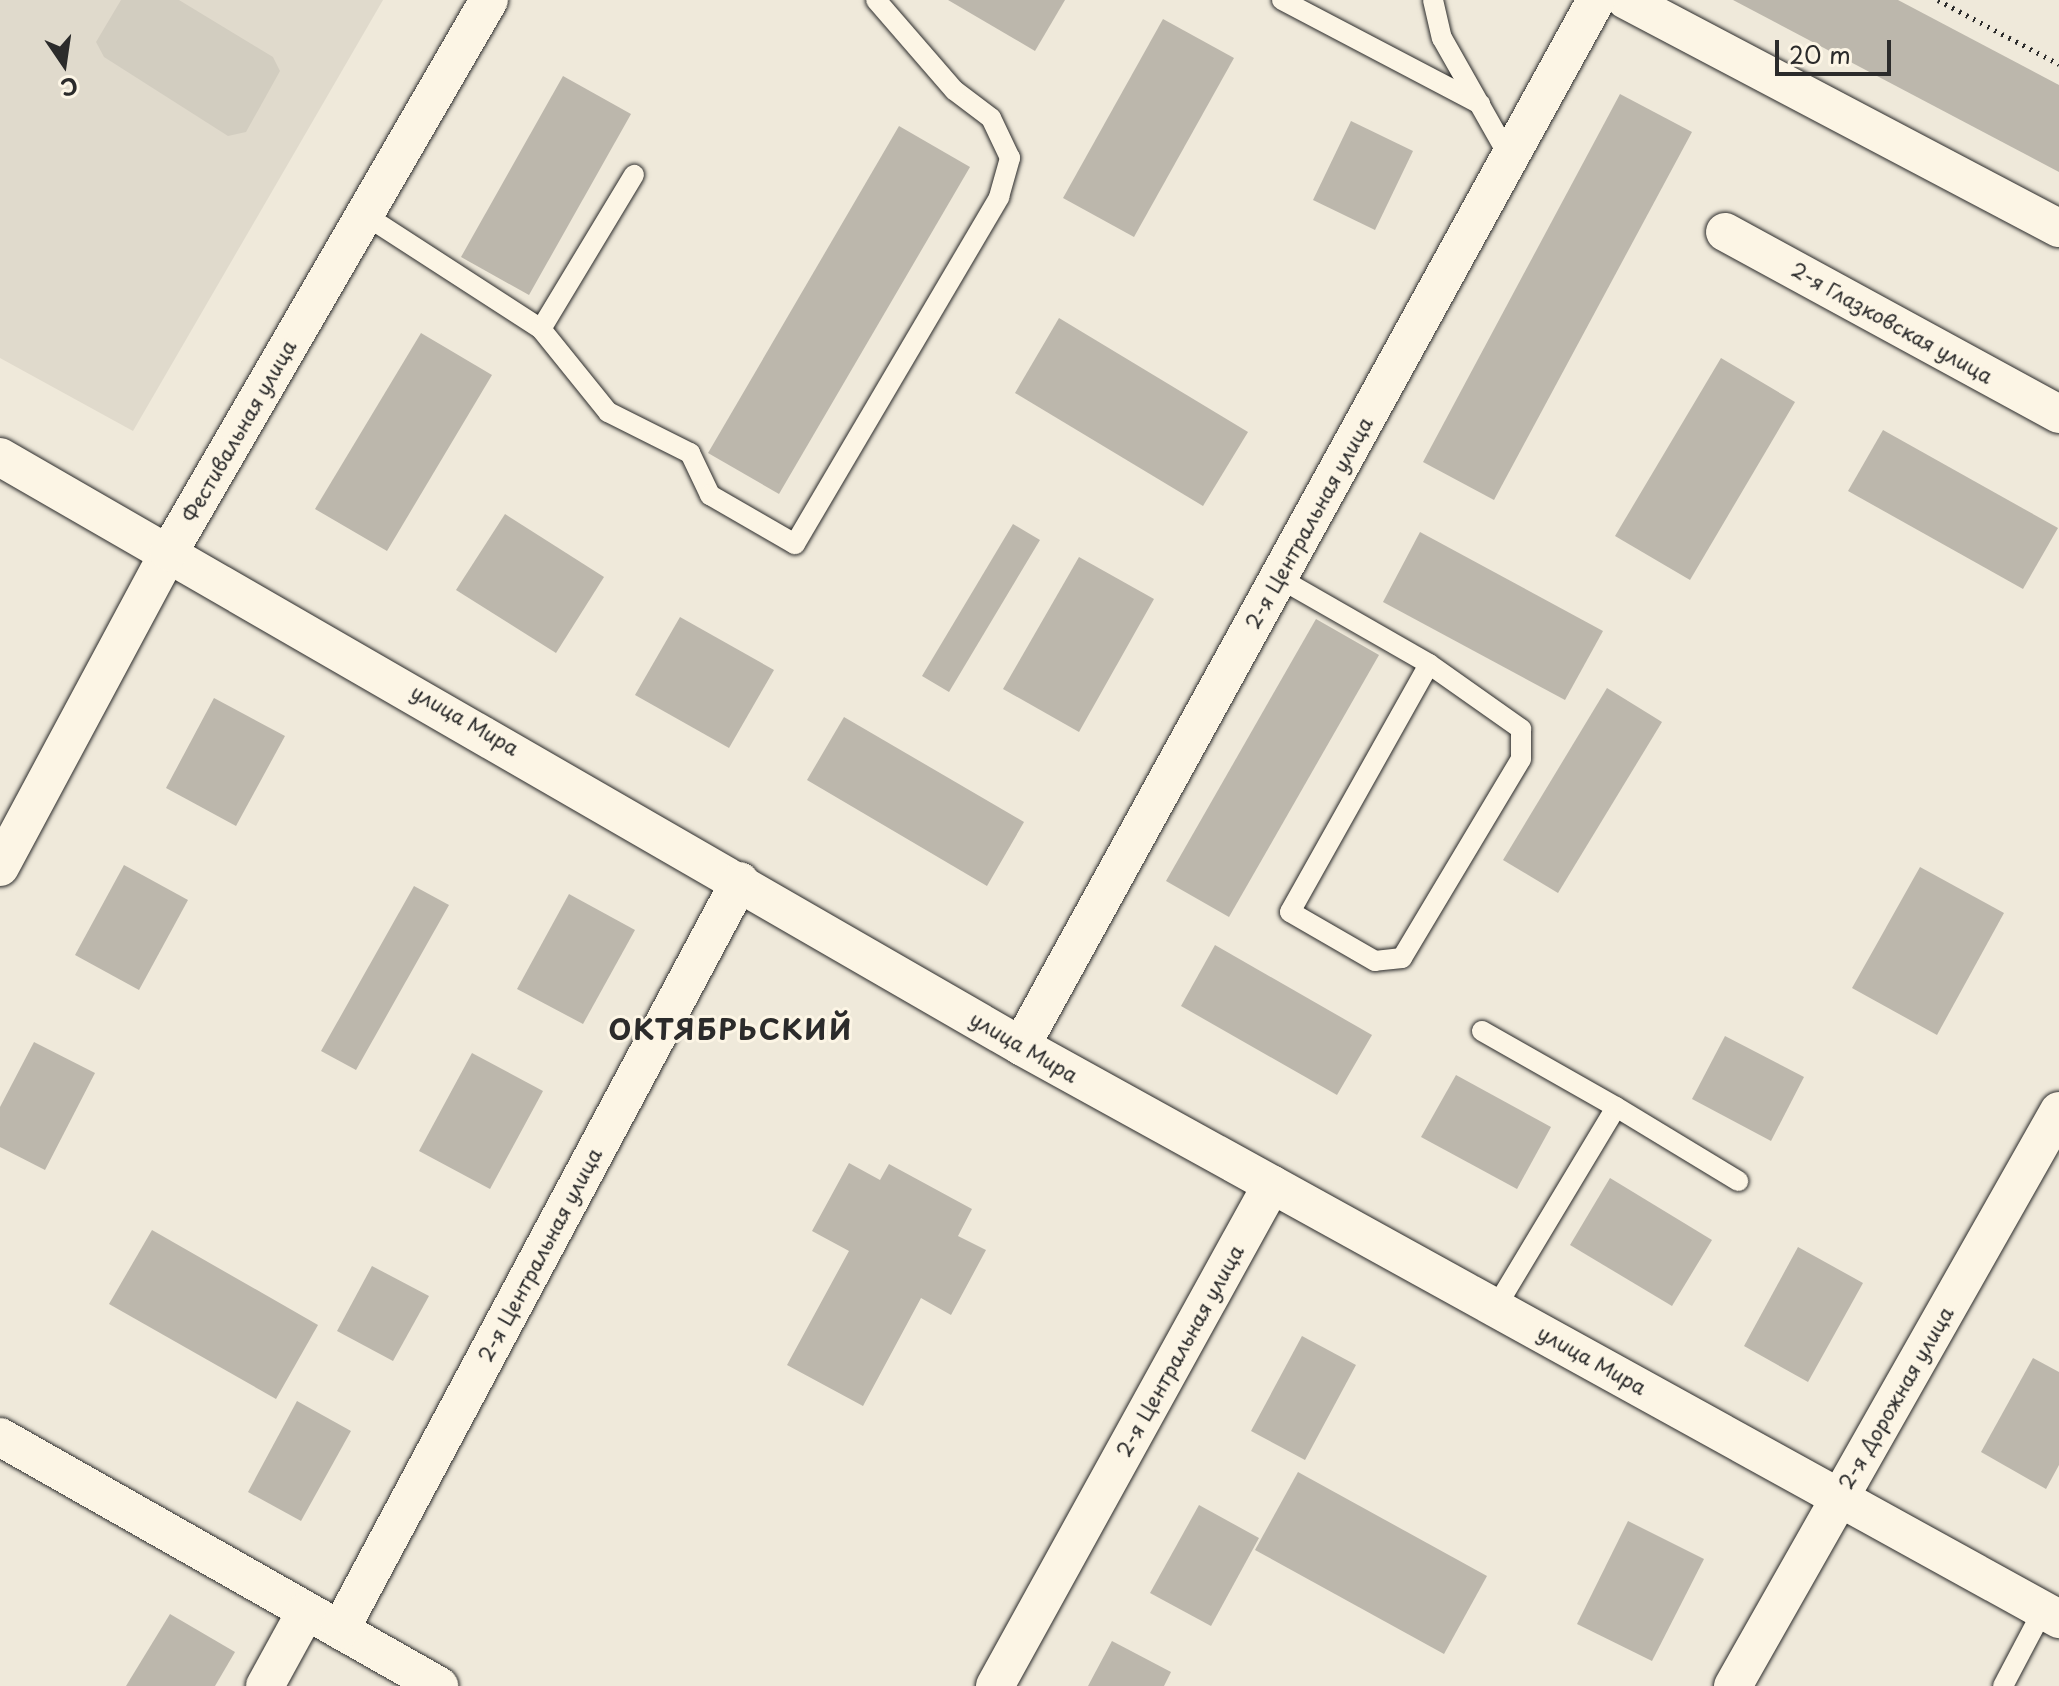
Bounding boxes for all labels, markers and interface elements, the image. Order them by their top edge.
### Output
north arrow [24,24,104,104]
scale bar [1779,24,1895,74]
text: 20 m [1789,36,1851,72]
text: С [58,70,81,106]
street label: 2-я Глазковская улица [1786,257,1998,389]
street label: Фестивальная улица [177,336,301,526]
street label: 2-я Центральная улица [1241,413,1377,633]
street label: улица Мира [406,679,524,761]
street label: улица Мира [965,1006,1083,1088]
district label: ОКТЯБРЬСКИЙ [610,1012,852,1046]
street label: 2-я Центральная улица [473,1144,607,1366]
street label: 2-я Центральная улица [1112,1241,1248,1461]
street label: 2-я Дорожная улица [1833,1302,1959,1494]
street label: улица Мира [1533,1320,1651,1400]

